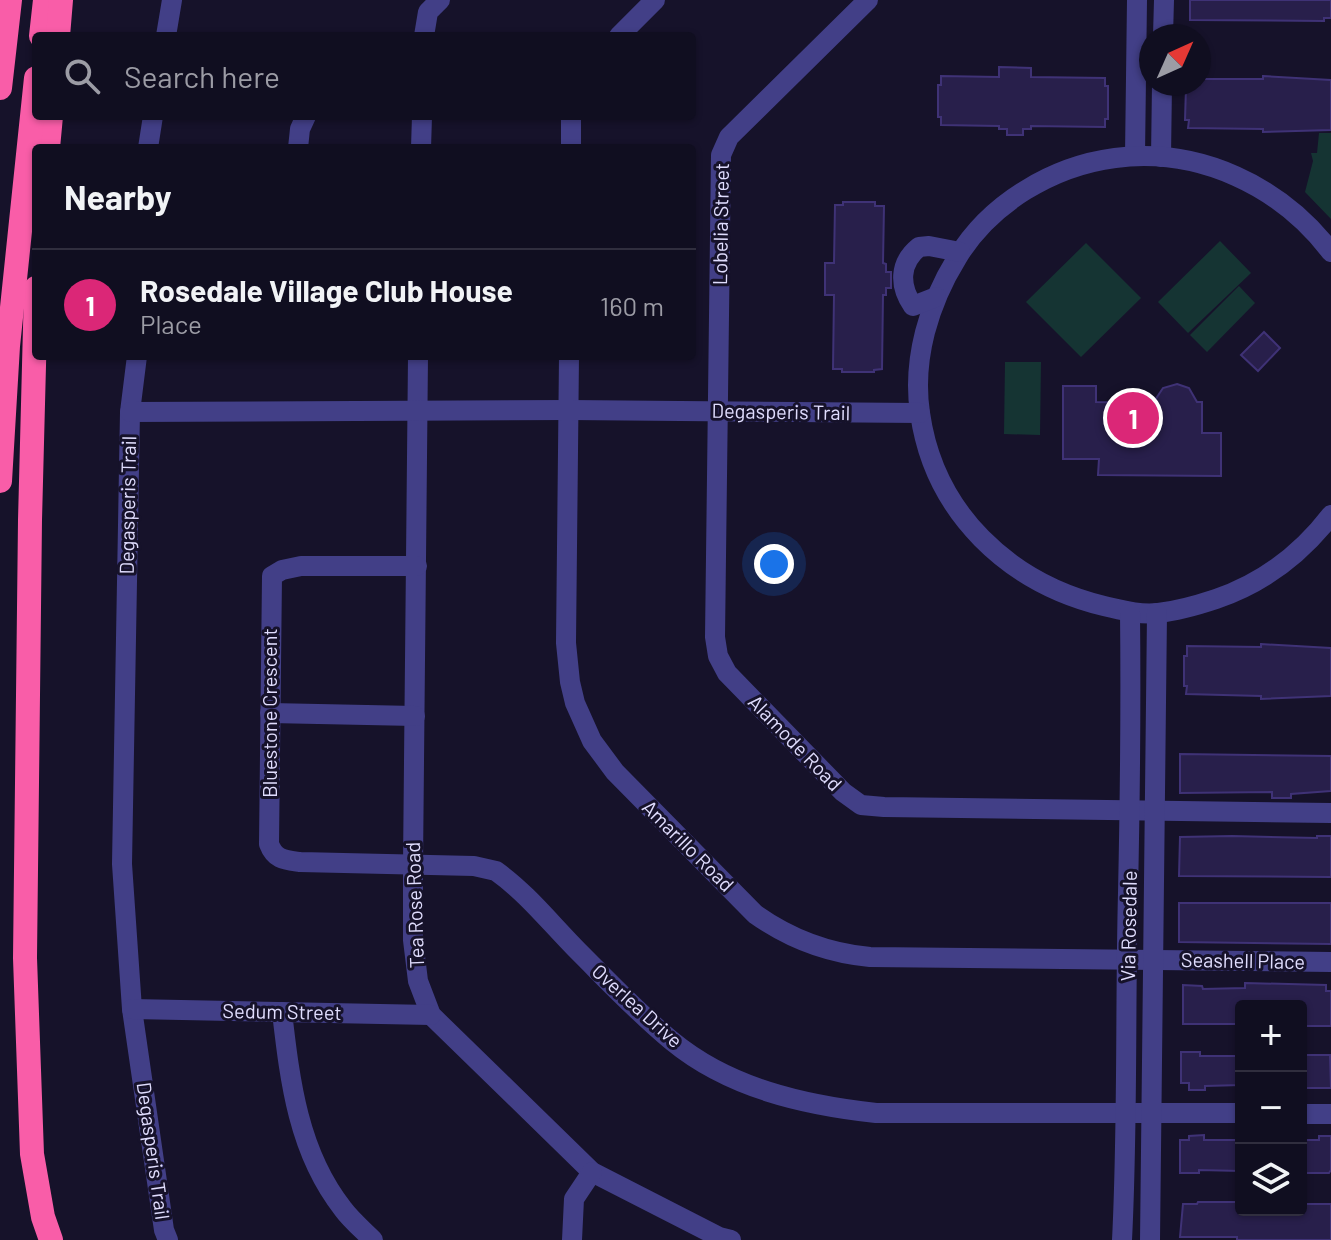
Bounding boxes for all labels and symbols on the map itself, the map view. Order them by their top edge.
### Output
north arrow [1139,24,1211,96]
street label: Lobelia Street [707,163,733,285]
pin: 1 [1107,388,1159,448]
street label: Degasperis Trail [712,398,851,424]
street label: Degasperis Trail [114,435,140,574]
your location [754,544,794,584]
street label: Bluestone Crescent [257,628,281,798]
street label: Alamode Road [744,689,847,795]
street label: Amarillo Road [638,795,739,896]
street label: Tea Rose Road [400,841,428,969]
street label: Via Rosedale [1115,870,1141,982]
street label: Seashell Place [1181,947,1305,973]
street label: Overlea Drive [587,958,688,1052]
street label: Sedum Street [222,998,342,1024]
street label: Degasperis Trail [132,1081,176,1221]

